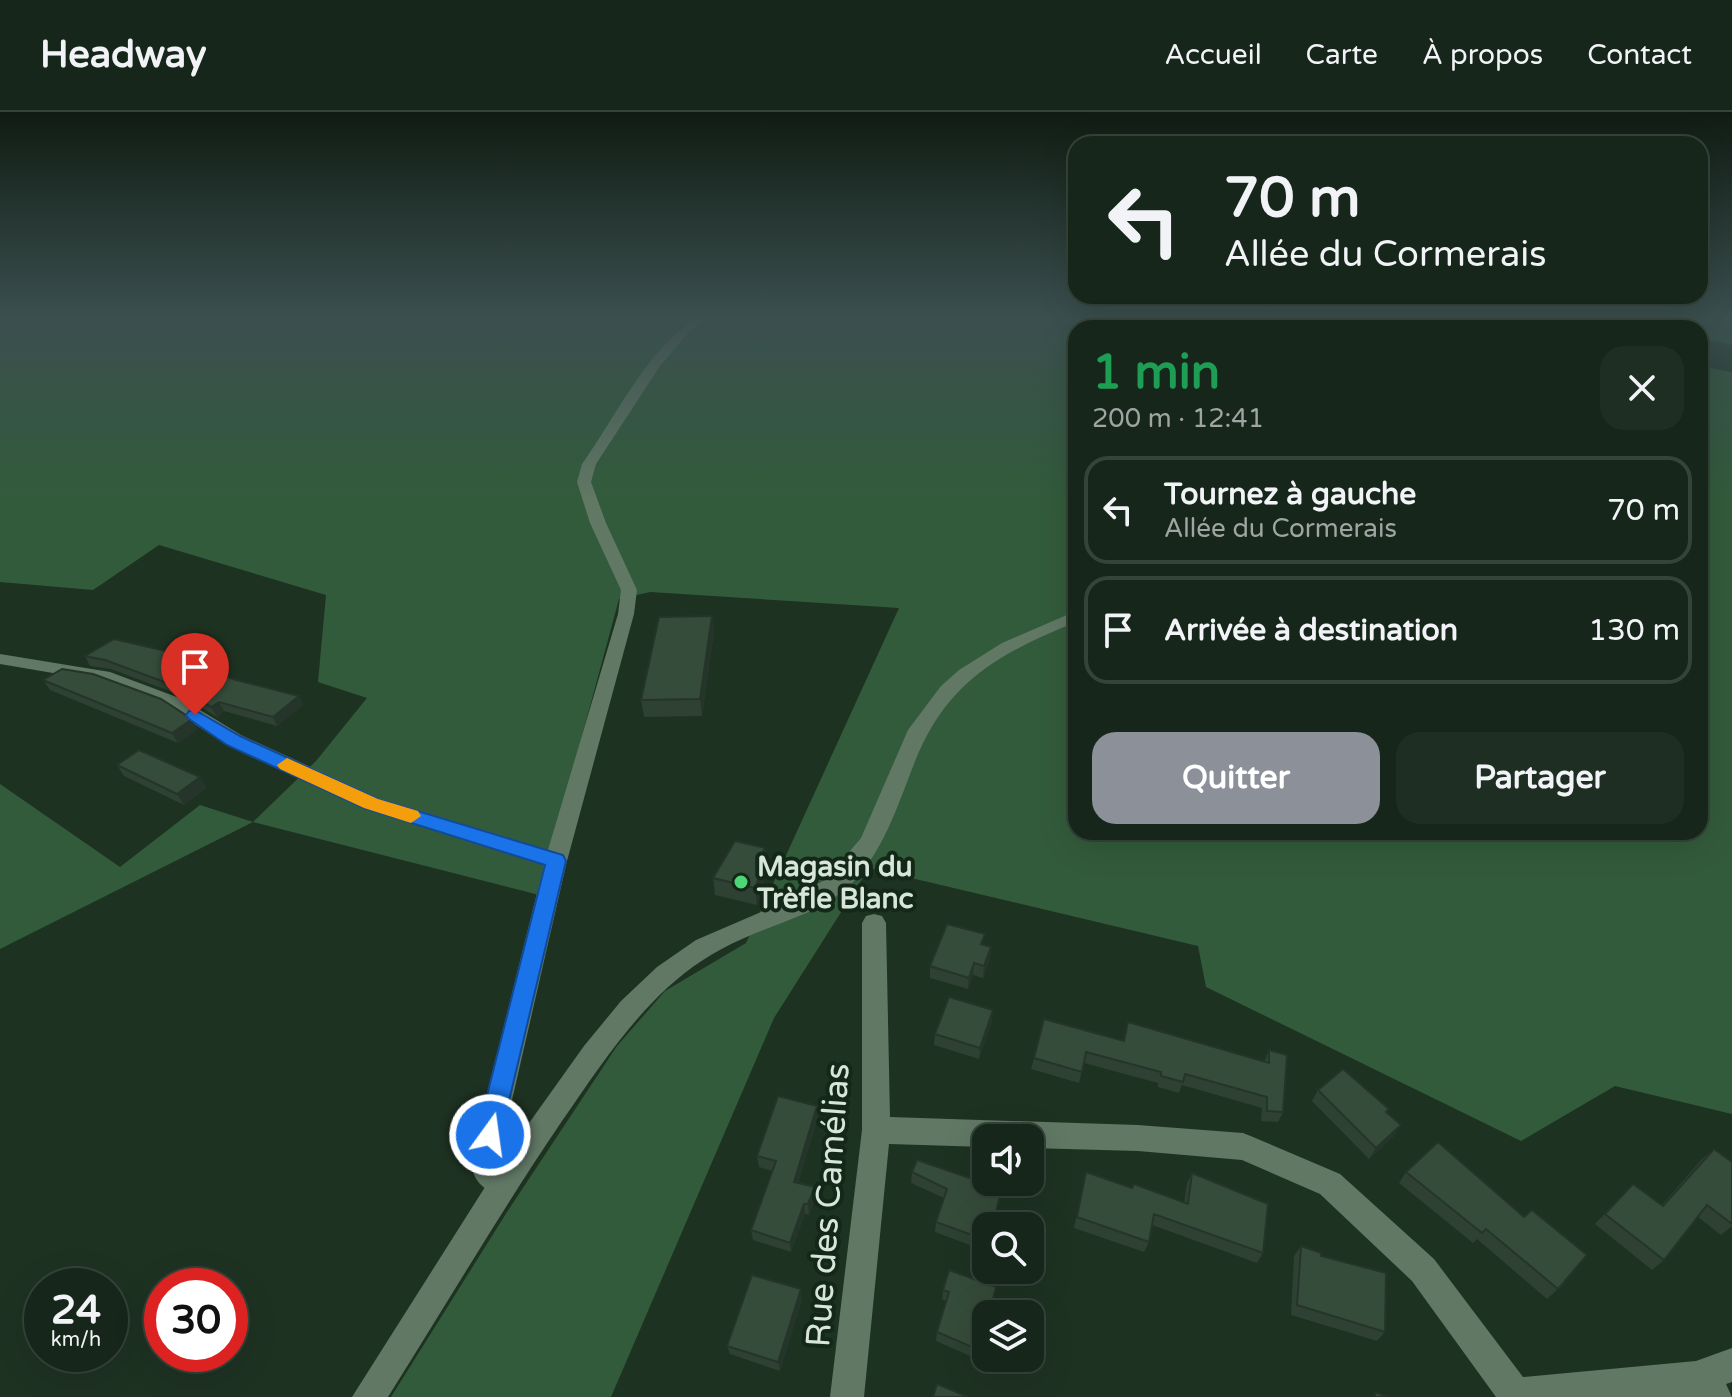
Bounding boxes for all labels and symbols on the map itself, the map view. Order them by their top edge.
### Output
pin [161,633,229,715]
place label: Magasin du Trèfle Blanc [756,850,913,916]
marker: Magasin du Trèfle Blanc [732,873,750,891]
street label: Rue des Camélias [798,1062,859,1348]
position arrow [448,1093,532,1177]
speed limit sign: 30 [144,1268,248,1372]

